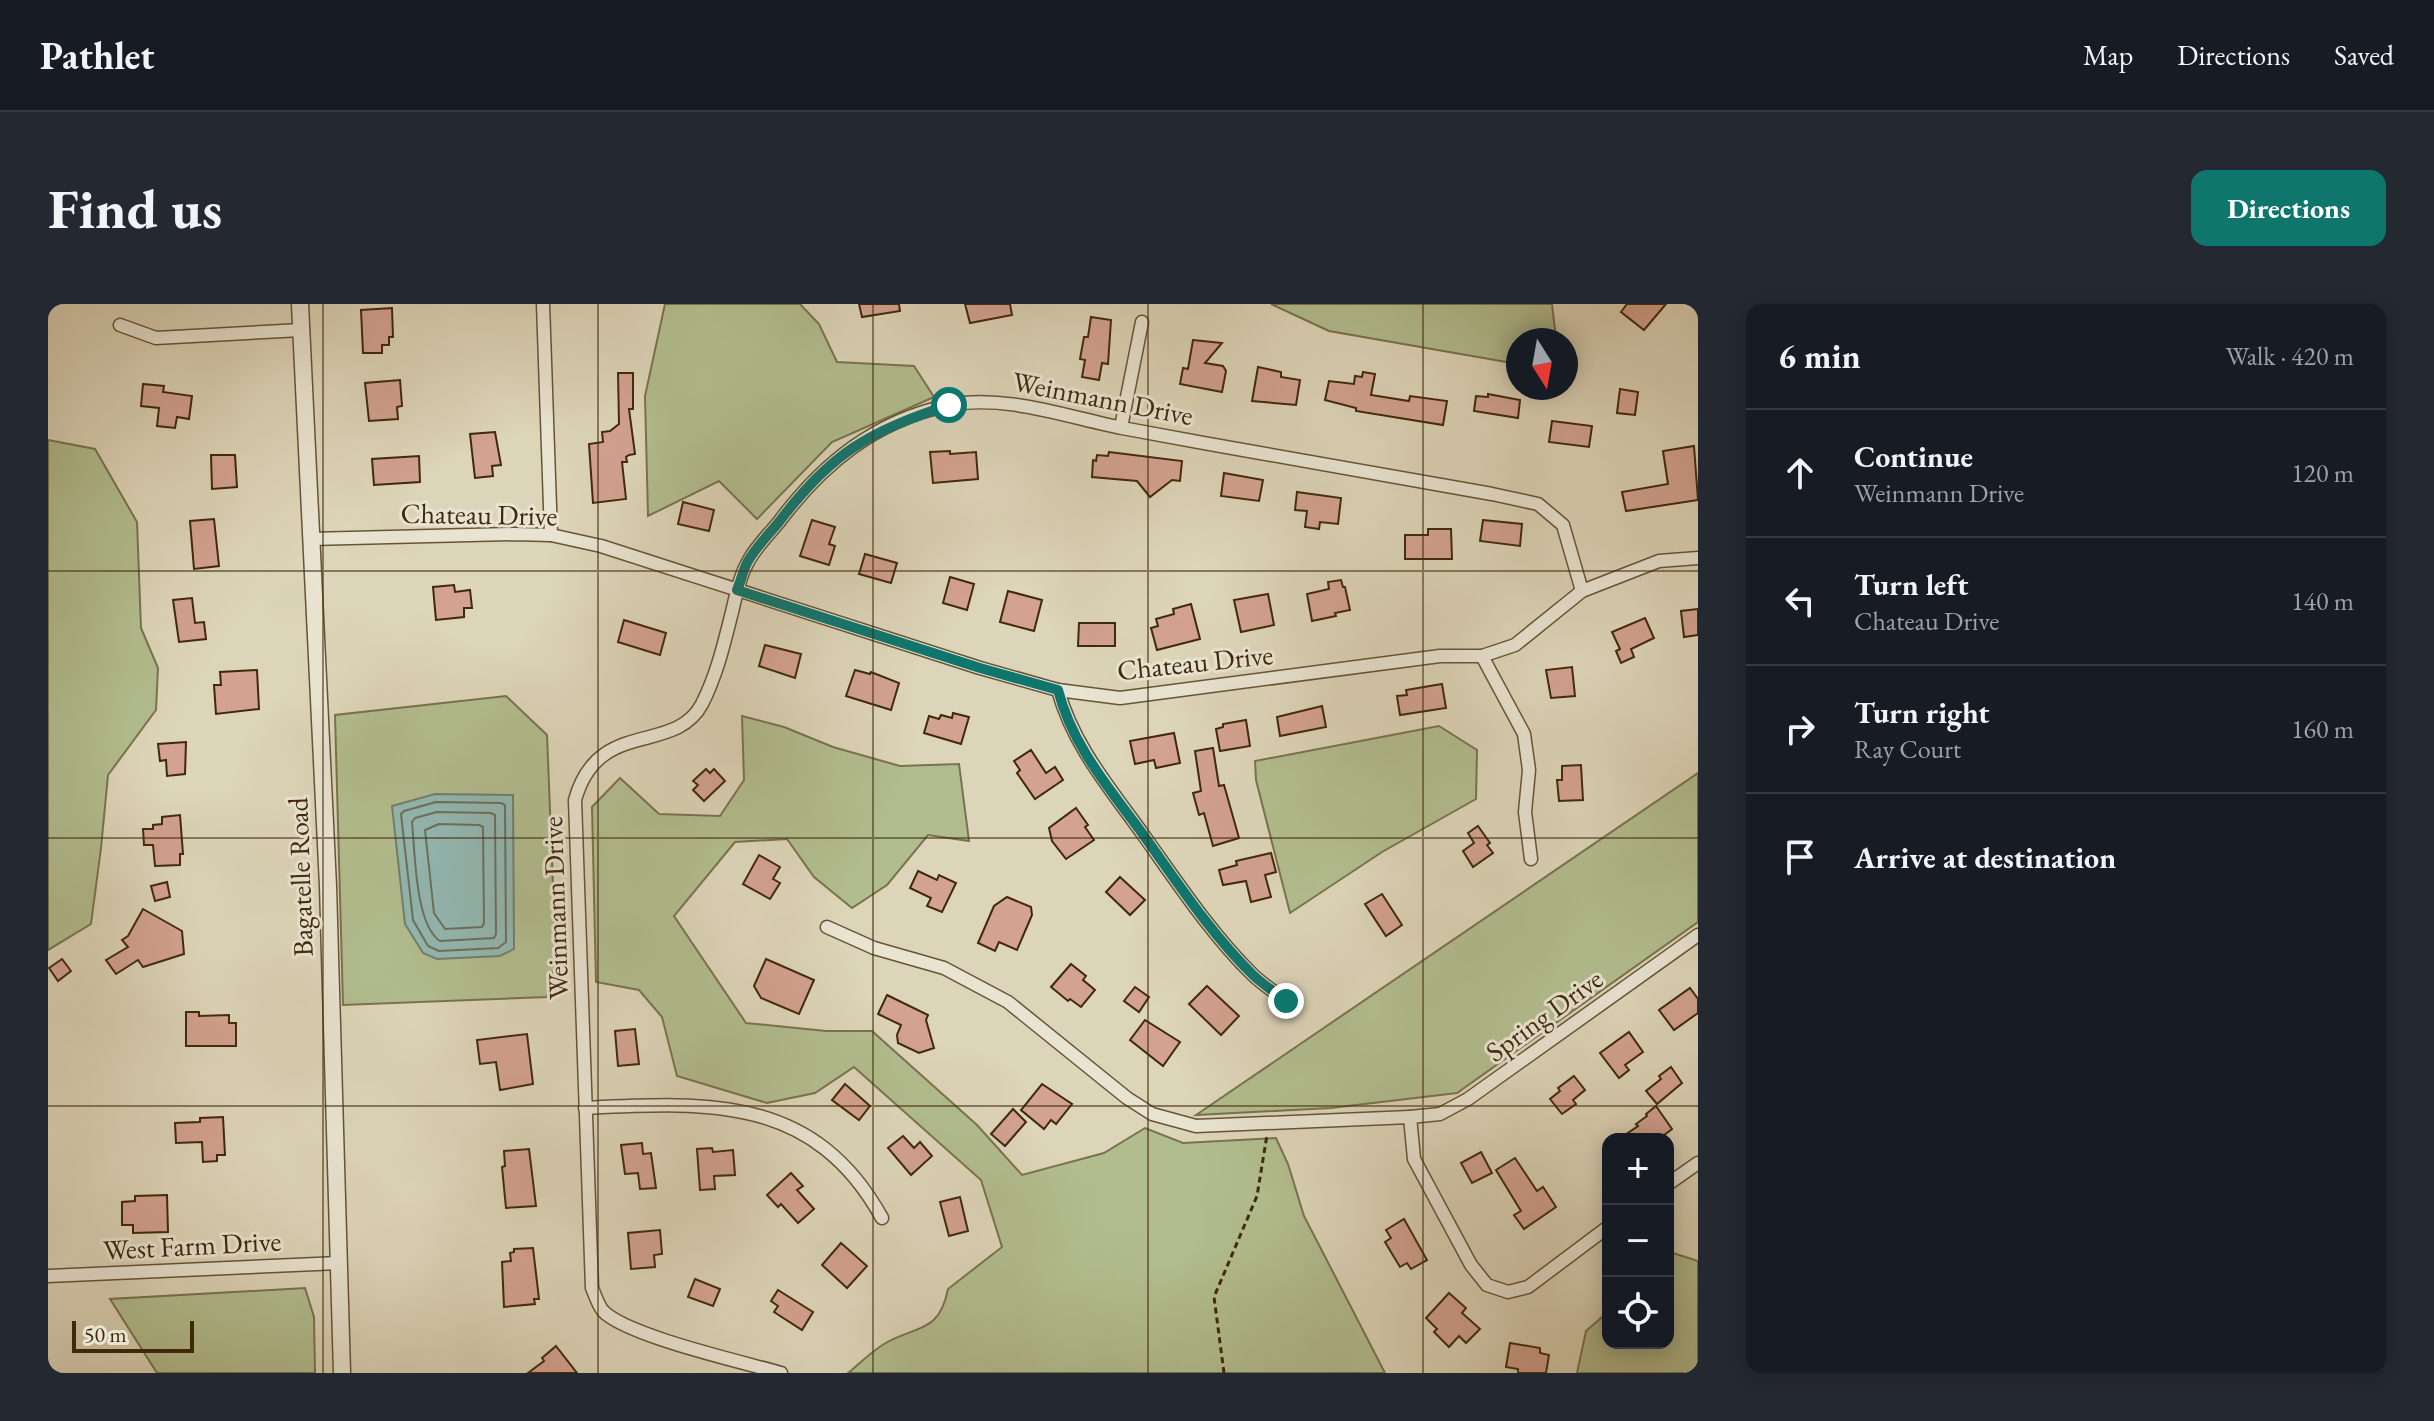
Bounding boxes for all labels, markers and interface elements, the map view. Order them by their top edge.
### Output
text: Pathlet [40,31,155,80]
text: Map [2083,37,2133,73]
text: Directions [2177,37,2290,73]
text: Saved [2334,37,2394,73]
button: Directions [2191,170,2386,246]
text: Find us [48,172,222,245]
north arrow [1506,328,1578,400]
text: 6 min [1778,334,1861,378]
text: Walk · 420 m [2226,339,2354,373]
street label: Weinmann Drive [1010,363,1196,433]
route start [931,387,967,423]
text: Continue [1854,437,1973,476]
icon: ahead [1778,451,1822,495]
text: 120 m [2291,456,2354,490]
text: Weinmann Drive [1854,476,2024,510]
street label: Chateau Drive [400,495,558,533]
text: Turn left [1854,565,1968,604]
icon: left [1778,579,1822,623]
text: 140 m [2291,584,2354,618]
text: Chateau Drive [1854,604,1999,638]
street label: Chateau Drive [1115,636,1275,688]
text: Turn right [1854,693,1990,732]
icon: right [1778,707,1822,751]
text: 160 m [2291,712,2354,746]
text: Ray Court [1854,732,1961,766]
street label: Bagatelle Road [279,796,321,957]
street label: Weinmann Drive [534,816,576,1000]
icon: arrive [1778,835,1822,879]
text: Arrive at destination [1854,838,2116,877]
street label: Spring Drive [1478,960,1610,1070]
route end [1268,983,1304,1019]
map controls [1602,1133,1674,1349]
button: + [1602,1133,1674,1205]
button: − [1602,1205,1674,1277]
street label: West Farm Drive [102,1222,282,1268]
button: locate [1602,1277,1674,1349]
scale bar [72,1317,194,1353]
text: 50 m [84,1320,127,1349]

